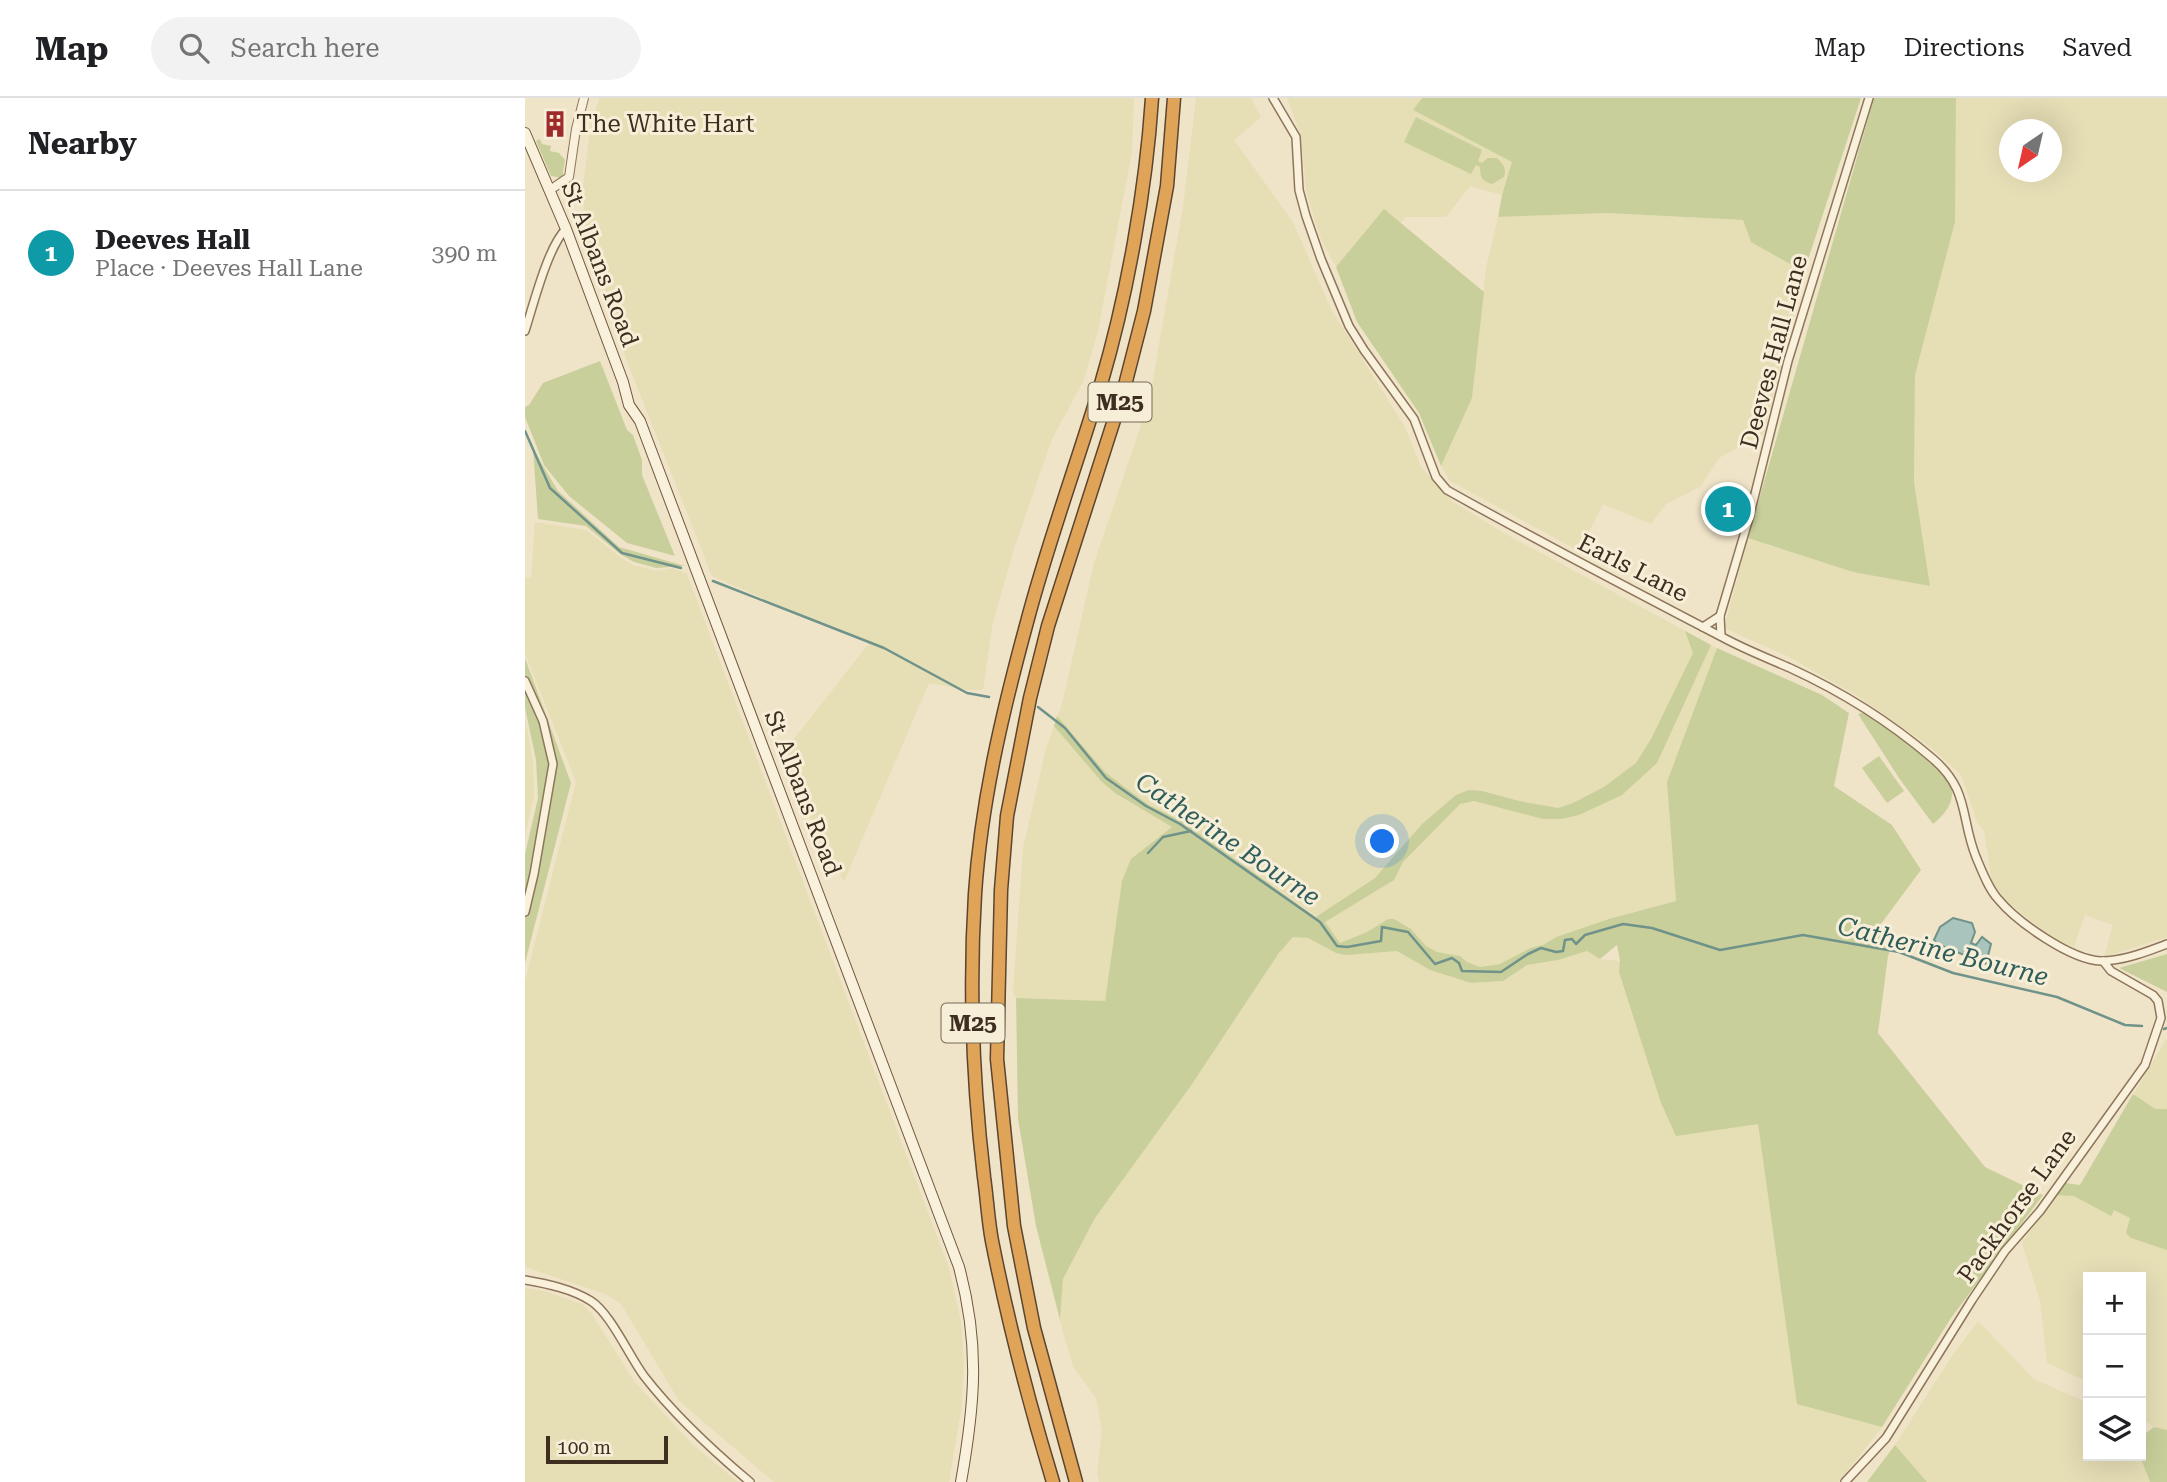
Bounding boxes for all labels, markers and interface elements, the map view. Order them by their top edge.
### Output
search box [151,17,641,80]
text: Map [35,29,109,68]
icon: search [175,29,213,67]
text: Search here [231,33,380,63]
text: Map [1814,34,1866,62]
text: Directions [1904,34,2024,62]
text: Saved [2062,34,2132,62]
building icon: The White Hart [540,109,570,139]
place label: The White Hart [576,110,755,138]
north arrow [1999,119,2062,182]
text: Nearby [28,126,137,161]
street label: St Albans Road [556,177,644,351]
text: Deeves Hall [95,225,250,255]
text: 1 [45,240,57,267]
text: 390 m [432,240,497,267]
street label: Deeves Hall Lane [1735,252,1813,452]
text: Place · Deeves Hall Lane [95,255,363,282]
road number: M25 [1089,382,1151,422]
pin: 1 [1705,483,1751,535]
street label: Earls Lane [1573,528,1693,608]
street label: St Albans Road [759,706,847,880]
water label: Catherine Bourne [1130,766,1326,912]
your location [1365,824,1399,858]
water label: Catherine Bourne [1835,910,2051,992]
road number: M25 [941,1004,1005,1042]
street label: Packhorse Lane [1952,1124,2082,1288]
map controls [2083,1272,2146,1461]
button: + [2083,1272,2146,1335]
button: − [2083,1335,2146,1398]
button: layers [2083,1398,2146,1461]
scale bar [546,1433,669,1465]
text: 100 m [557,1436,611,1459]

